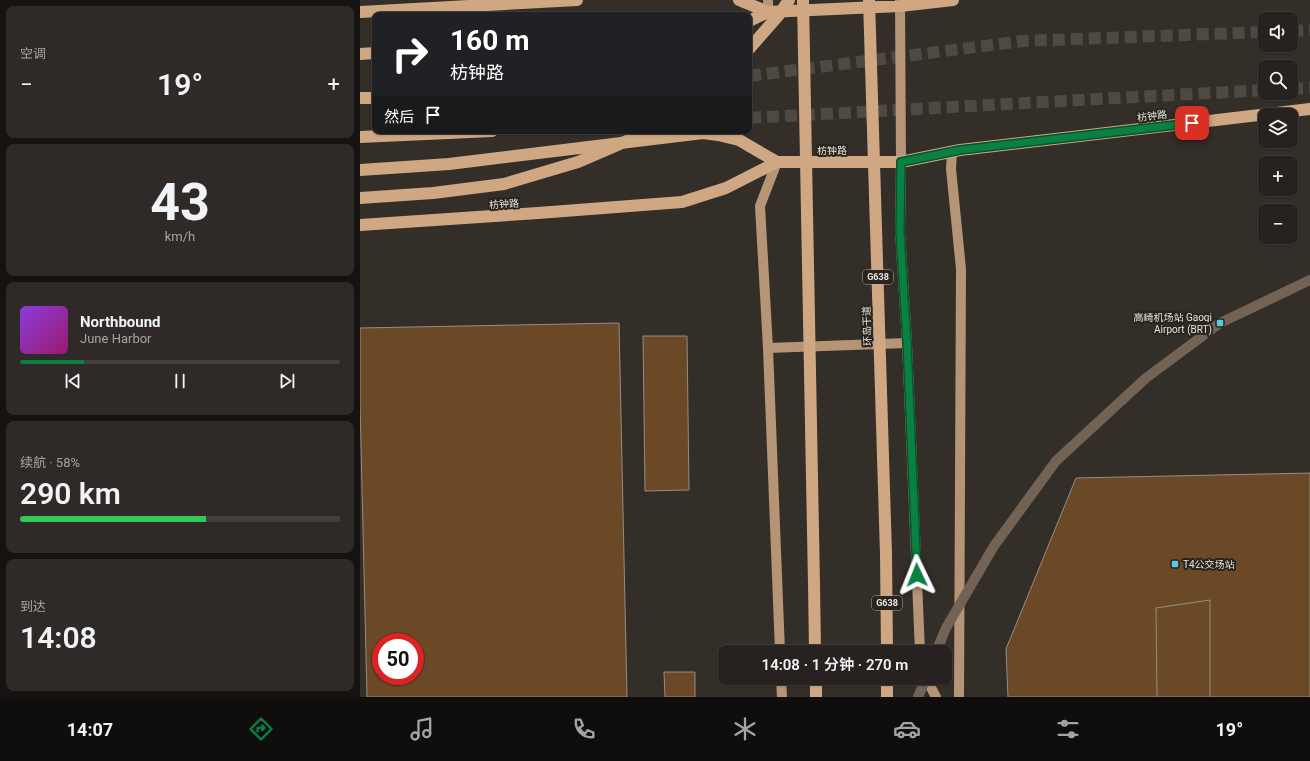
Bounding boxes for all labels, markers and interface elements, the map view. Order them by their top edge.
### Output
map controls [1258,12,1298,244]
button: sound [1258,12,1298,52]
text: 160 m [450,24,529,57]
icon: right [384,28,436,80]
text: 空调 [20,46,46,61]
button: search [1258,60,1298,100]
text: 枋钟路 [450,62,504,83]
text: 19° [157,67,203,102]
text: − [20,72,33,97]
text: + [328,72,340,97]
icon: arrive [422,104,444,126]
pin [1175,106,1209,140]
text: 然后 [384,108,414,126]
button: layers [1258,108,1298,148]
street label: 枋钟路 [1136,109,1168,123]
icon: arrive [1181,112,1203,134]
street label: 枋钟路 [817,145,847,156]
button: + [1258,156,1298,196]
text: 43 [150,172,210,233]
street label: 枋钟路 [489,197,519,211]
button: − [1258,204,1298,244]
text: km/h [165,229,195,244]
road number: G638 [863,270,893,284]
street label: 环岛干道 [861,306,873,346]
place label: 高崎机场站 Gaoqi Airport (BRT) [1133,312,1212,336]
text: Northbound [80,313,161,331]
marker: 高崎机场站 Gaoqi Airport (BRT) [1215,318,1225,328]
text: June Harbor [80,331,152,346]
icon: previous [62,370,84,392]
icon: pause [169,370,191,392]
icon: next [276,370,298,392]
text: 续航 · 58% [20,455,80,470]
text: 290 km [20,476,121,511]
position arrow [896,554,938,596]
marker: T4公交场站 [1170,559,1180,569]
place label: T4公交场站 [1183,559,1235,570]
road number: G638 [872,596,902,610]
text: 到达 [20,599,46,614]
text: 14:08 [20,620,97,655]
speed limit sign: 50 [372,633,424,685]
text: 14:08 · 1 分钟 · 270 m [762,656,908,674]
icon: directions [247,715,275,743]
icon: music [408,715,436,743]
icon: phone [570,715,598,743]
icon: climate [731,715,759,743]
icon: car [893,715,921,743]
icon: filters [1054,715,1082,743]
text: 14:07 [67,719,113,740]
text: 19° [1216,719,1243,740]

